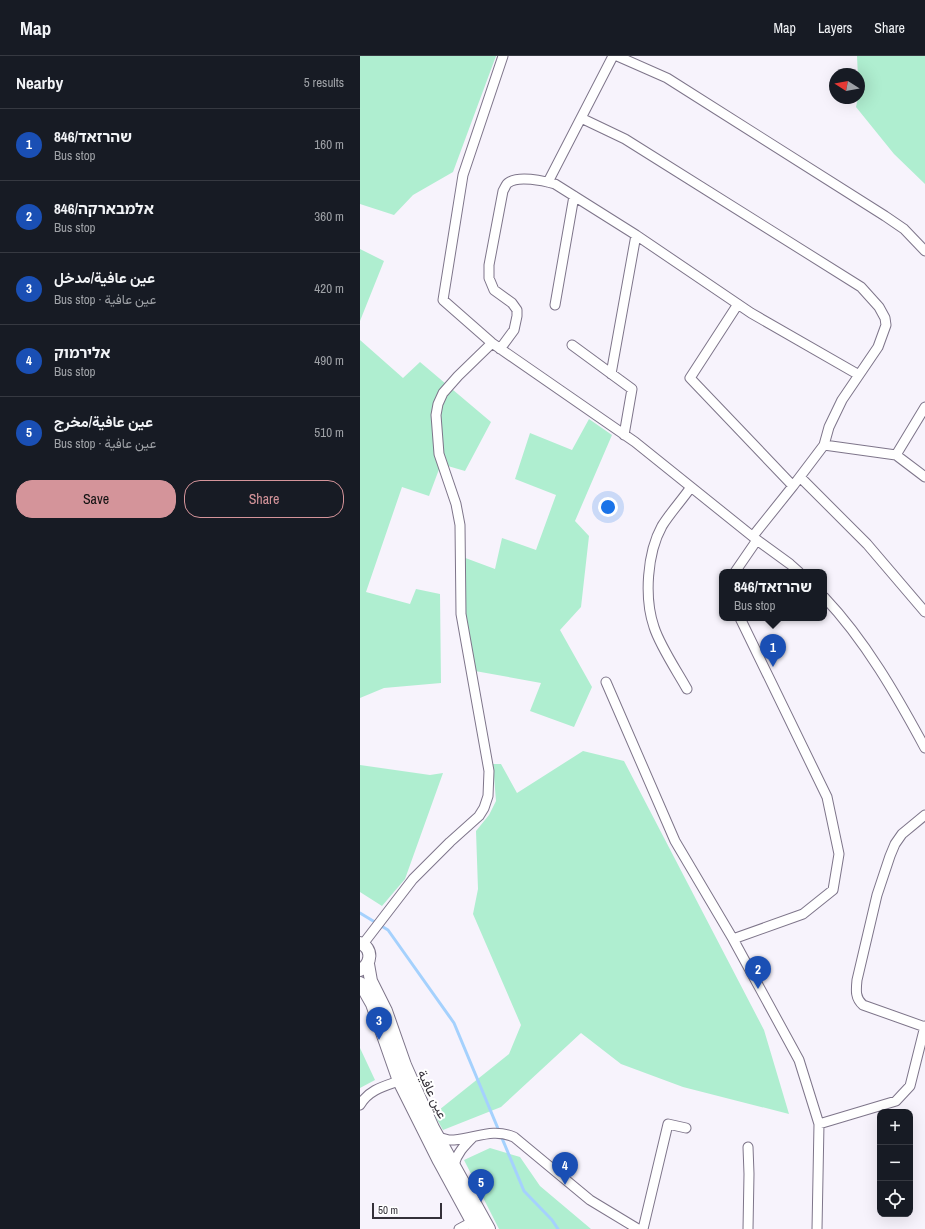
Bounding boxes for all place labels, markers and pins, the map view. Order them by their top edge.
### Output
pin: 1 [760,634,786,667]
pin: 2 [745,956,771,989]
pin: 3 [366,1007,392,1040]
pin: 4 [552,1152,578,1185]
pin: 5 [468,1169,494,1202]

